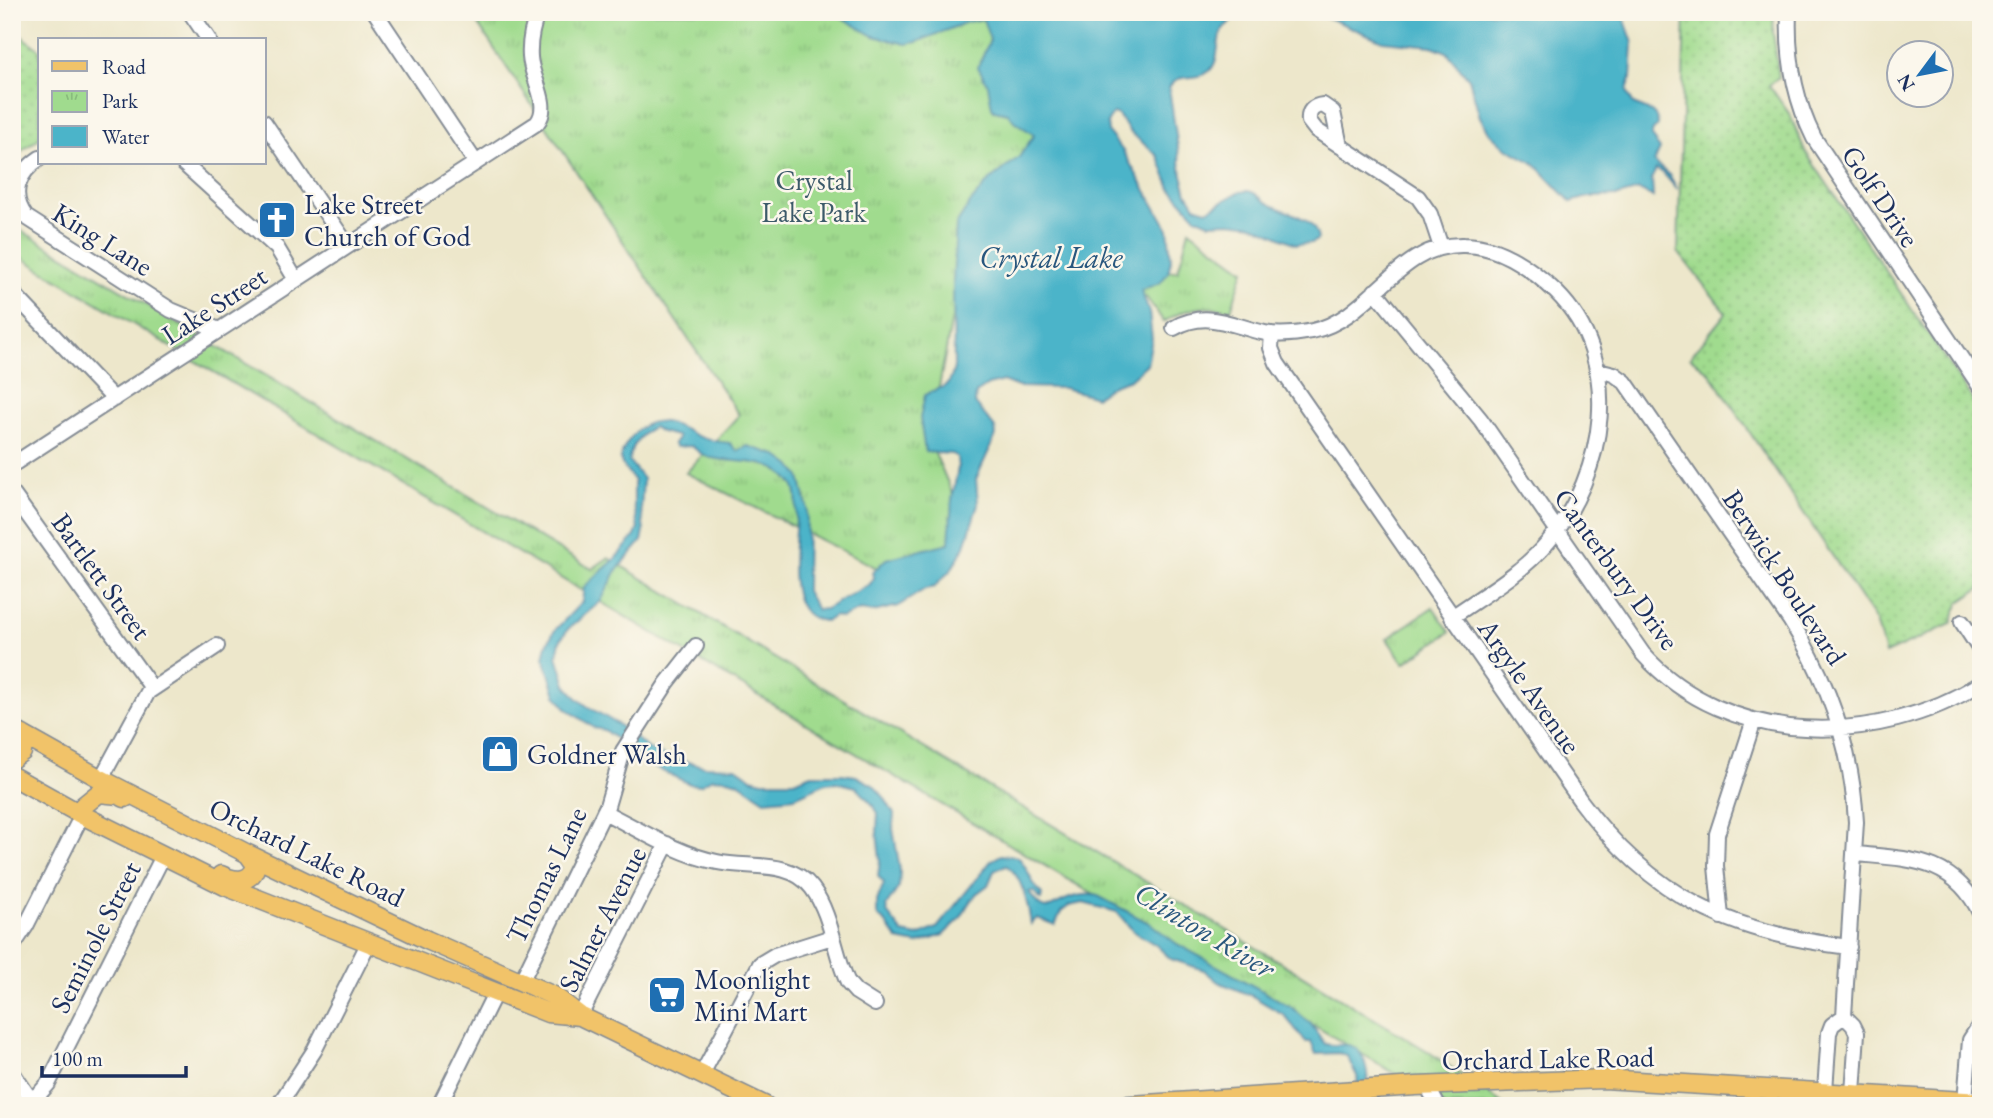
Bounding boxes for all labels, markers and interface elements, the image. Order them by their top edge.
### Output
legend [38,38,266,164]
north arrow [1884,38,1954,108]
text: Road [102,53,146,80]
text: N [1891,69,1921,96]
text: Park [102,87,139,114]
text: Water [102,123,149,150]
street label: Golf Drive [1834,138,1928,254]
park label: Crystal Lake Park [762,162,867,230]
place label: Lake Street Church of God [304,186,471,254]
street label: King Lane [46,194,160,284]
church icon: Lake Street Church of God [256,199,298,241]
water label: Crystal Lake [979,238,1124,277]
street label: Lake Street [154,257,274,352]
street label: Canterbury Drive [1546,481,1688,657]
street label: Berwick Boulevard [1715,482,1856,672]
street label: Bartlett Street [44,506,160,647]
street label: Argyle Avenue [1470,611,1590,761]
shop icon: Goldner Walsh [479,733,521,775]
place label: Goldner Walsh [527,736,687,772]
street label: Orchard Lake Road [204,789,411,915]
street label: Thomas Lane [497,801,595,949]
street label: Salmer Avenue [550,840,654,998]
street label: Seminole Street [41,855,149,1019]
water label: Clinton River [1128,873,1284,988]
place label: Moonlight Mini Mart [694,961,810,1029]
supermarket icon: Moonlight Mini Mart [646,974,688,1016]
scale bar [42,1034,186,1078]
street label: Orchard Lake Road [1441,1038,1655,1078]
text: 100 m [52,1045,103,1072]

